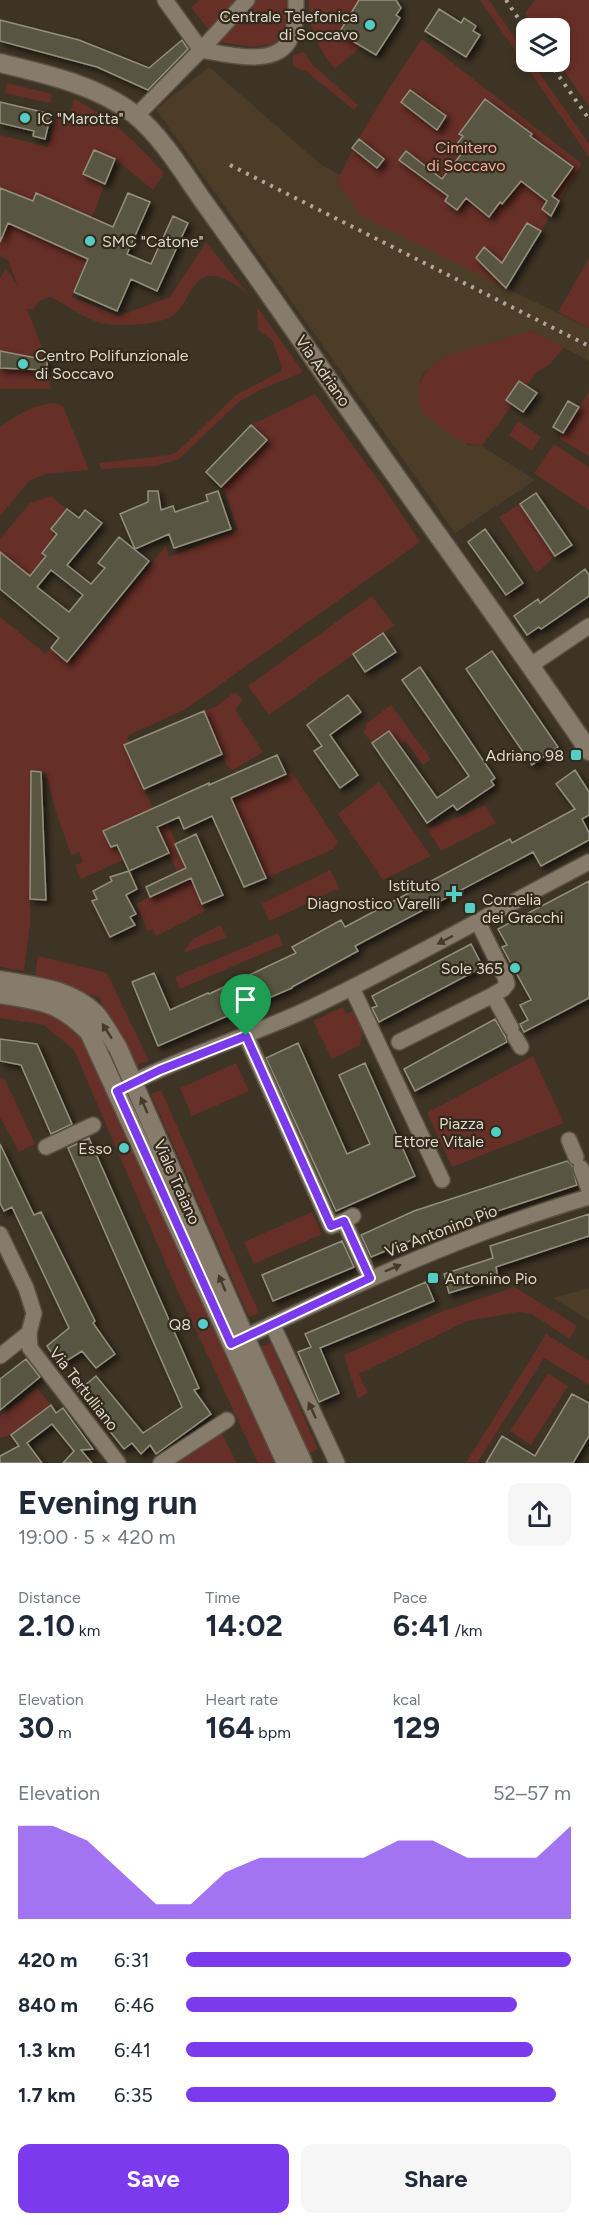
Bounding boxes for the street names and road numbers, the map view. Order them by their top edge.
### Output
street label: Via Adriano [292,332,354,410]
street label: Viale Traiano [150,1137,204,1227]
street label: Via Antonino Pio [382,1201,500,1261]
street label: Via Tertulliano [45,1343,123,1435]

